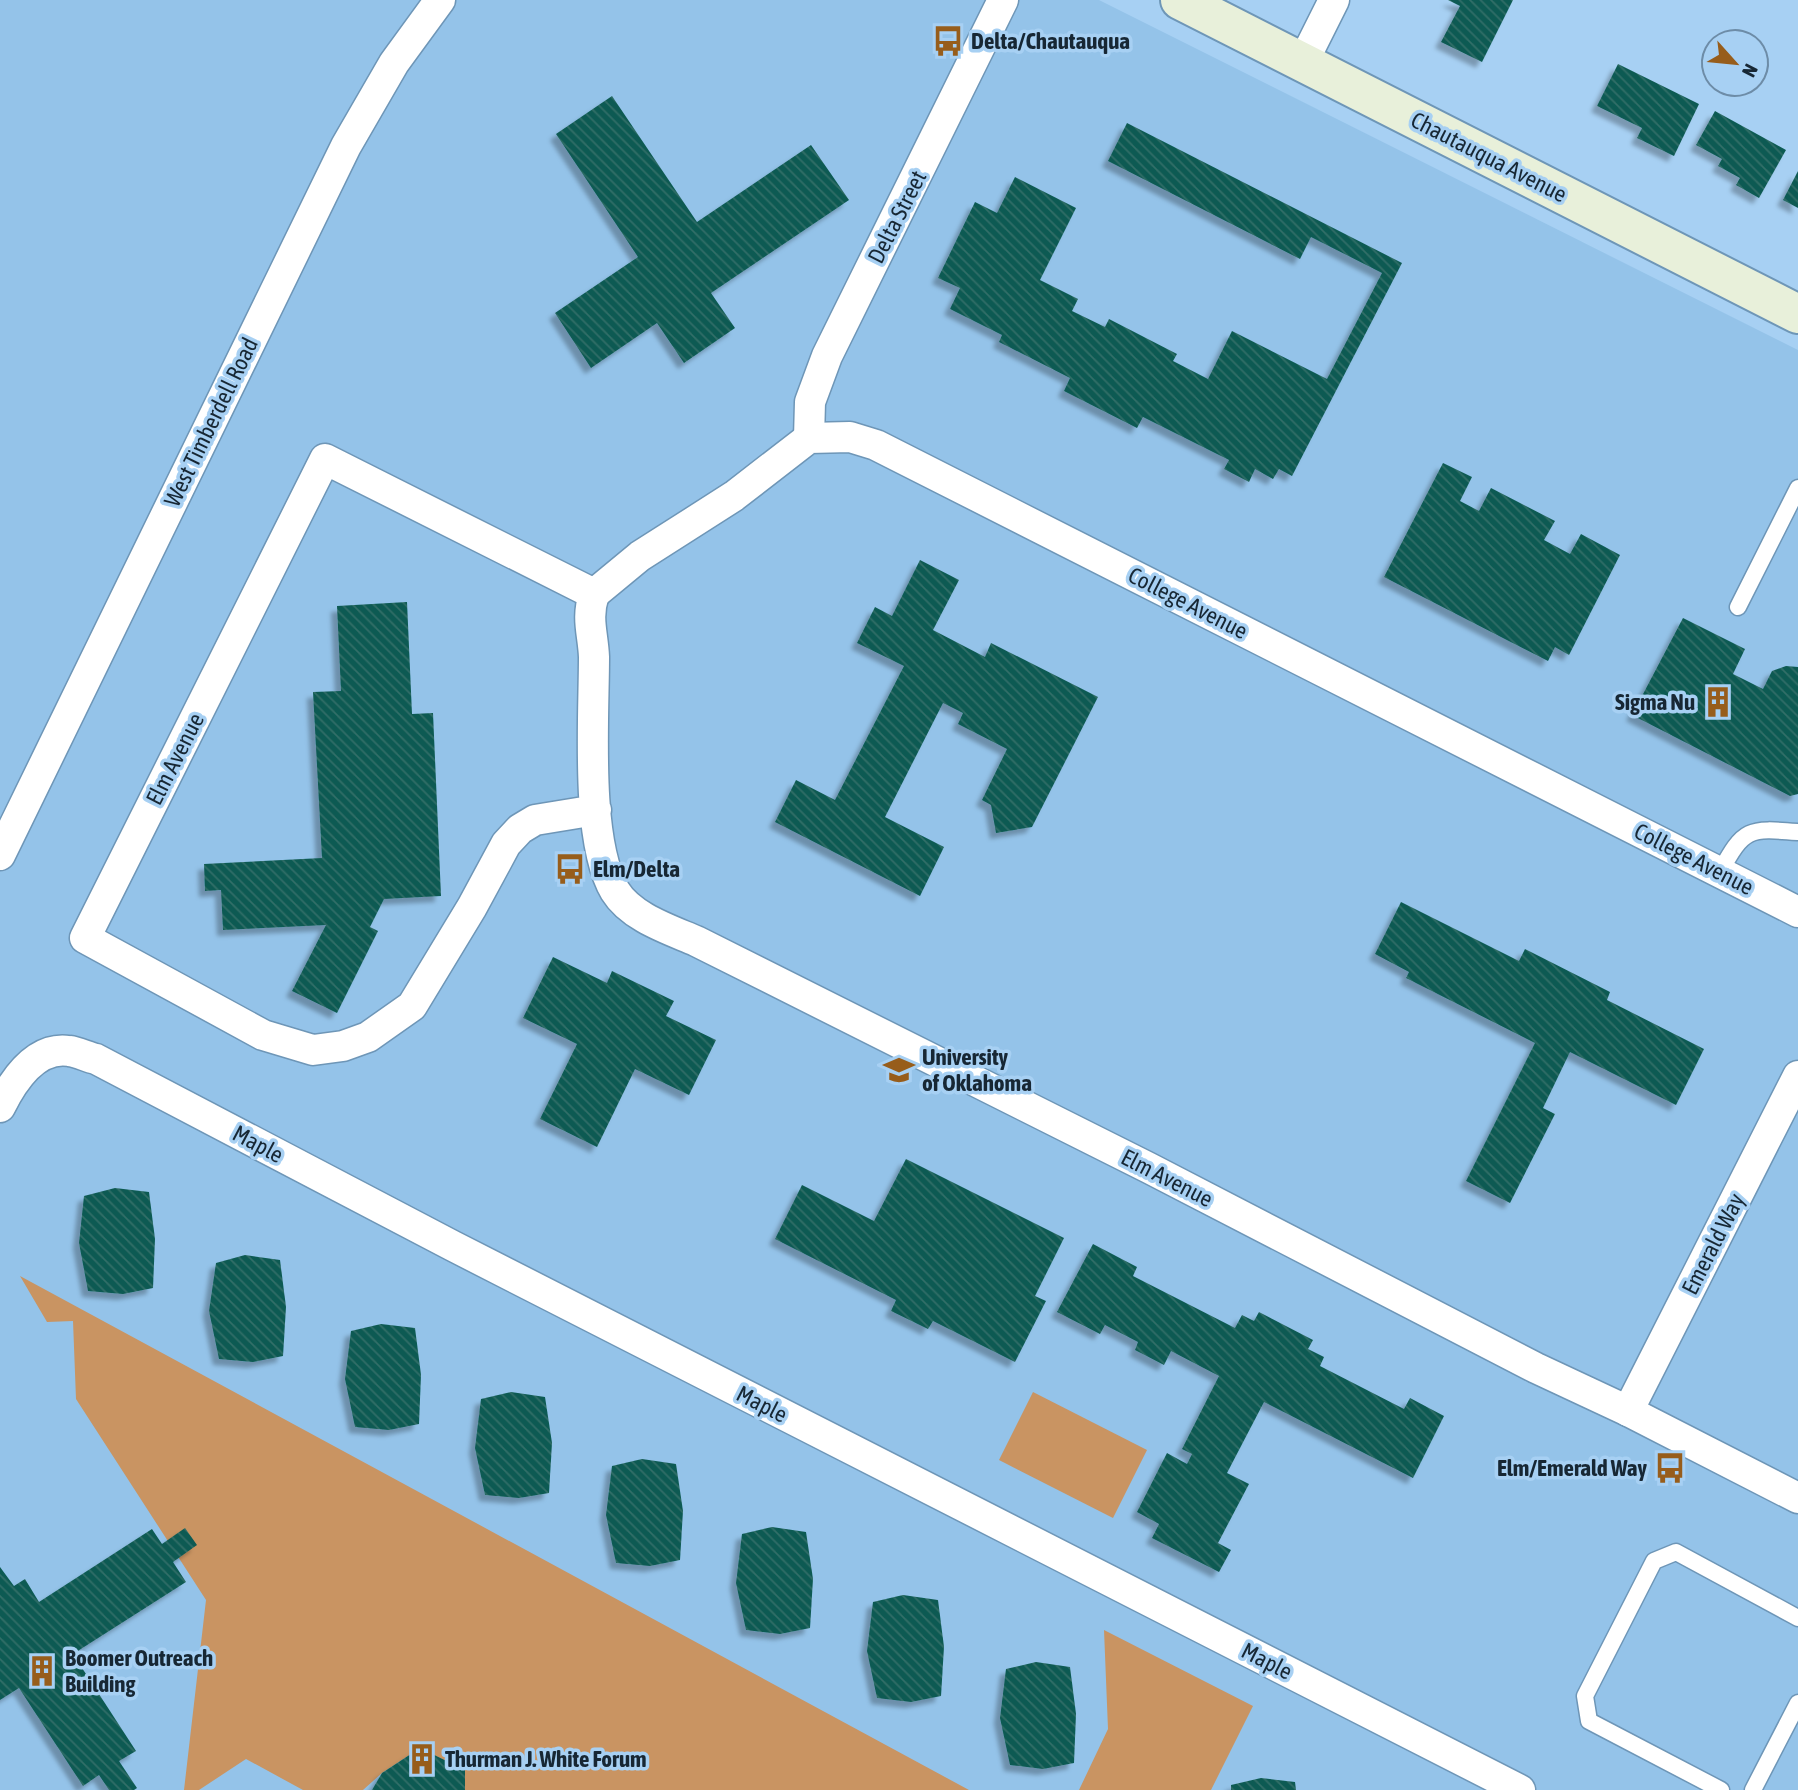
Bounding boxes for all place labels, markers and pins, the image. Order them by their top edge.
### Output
bus stop icon: Delta/Chautauqua [931,24,965,58]
place label: Delta/Chautauqua [971,28,1130,54]
building icon: Sigma Nu [1701,685,1735,719]
place label: Sigma Nu [1615,689,1695,715]
bus stop icon: Elm/Delta [553,852,587,886]
place label: Elm/Delta [593,856,680,882]
place label: University of Oklahoma [922,1044,1032,1096]
school or university icon: University of Oklahoma [882,1053,916,1087]
bus stop icon: Elm/Emerald Way [1653,1451,1687,1485]
place label: Elm/Emerald Way [1497,1455,1648,1481]
place label: Boomer Outreach Building [65,1645,213,1697]
building icon: Boomer Outreach Building [25,1654,59,1688]
building icon: Thurman J. White Forum [405,1742,439,1776]
place label: Thurman J. White Forum [445,1746,647,1772]

